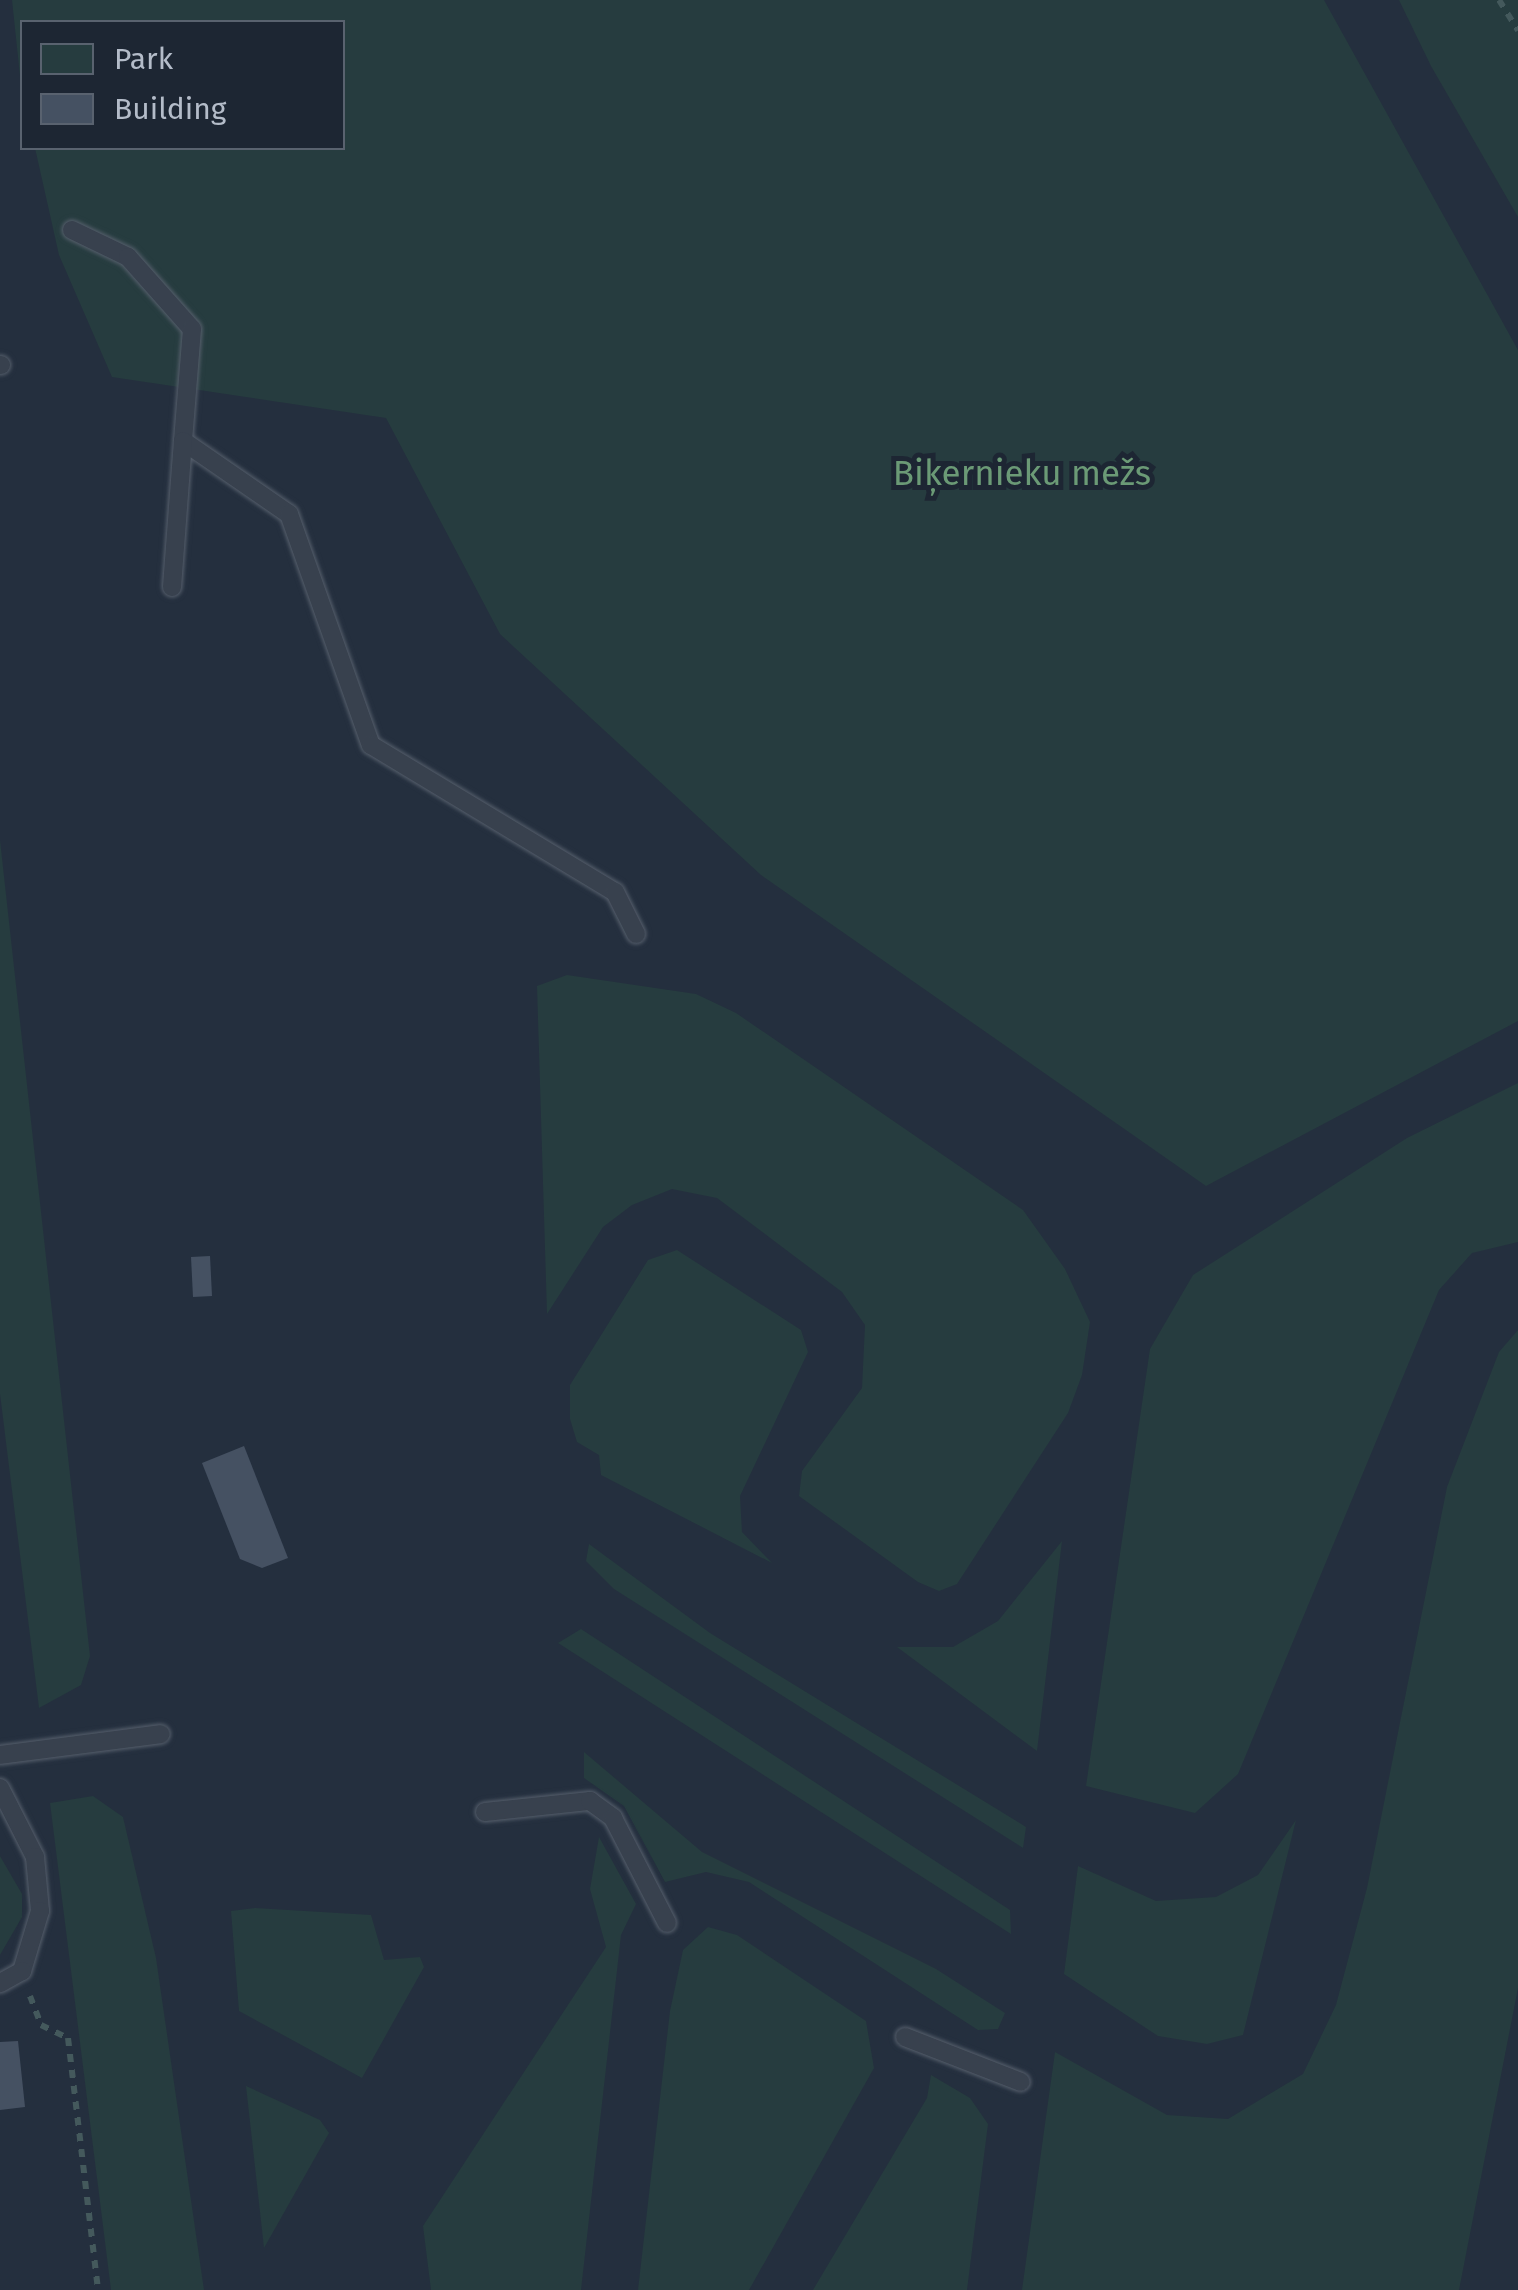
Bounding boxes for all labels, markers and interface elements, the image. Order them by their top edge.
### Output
legend [20,20,345,150]
text: Park [114,41,173,77]
text: Building [114,91,226,127]
park label: Biķernieku mežs [893,452,1151,494]

